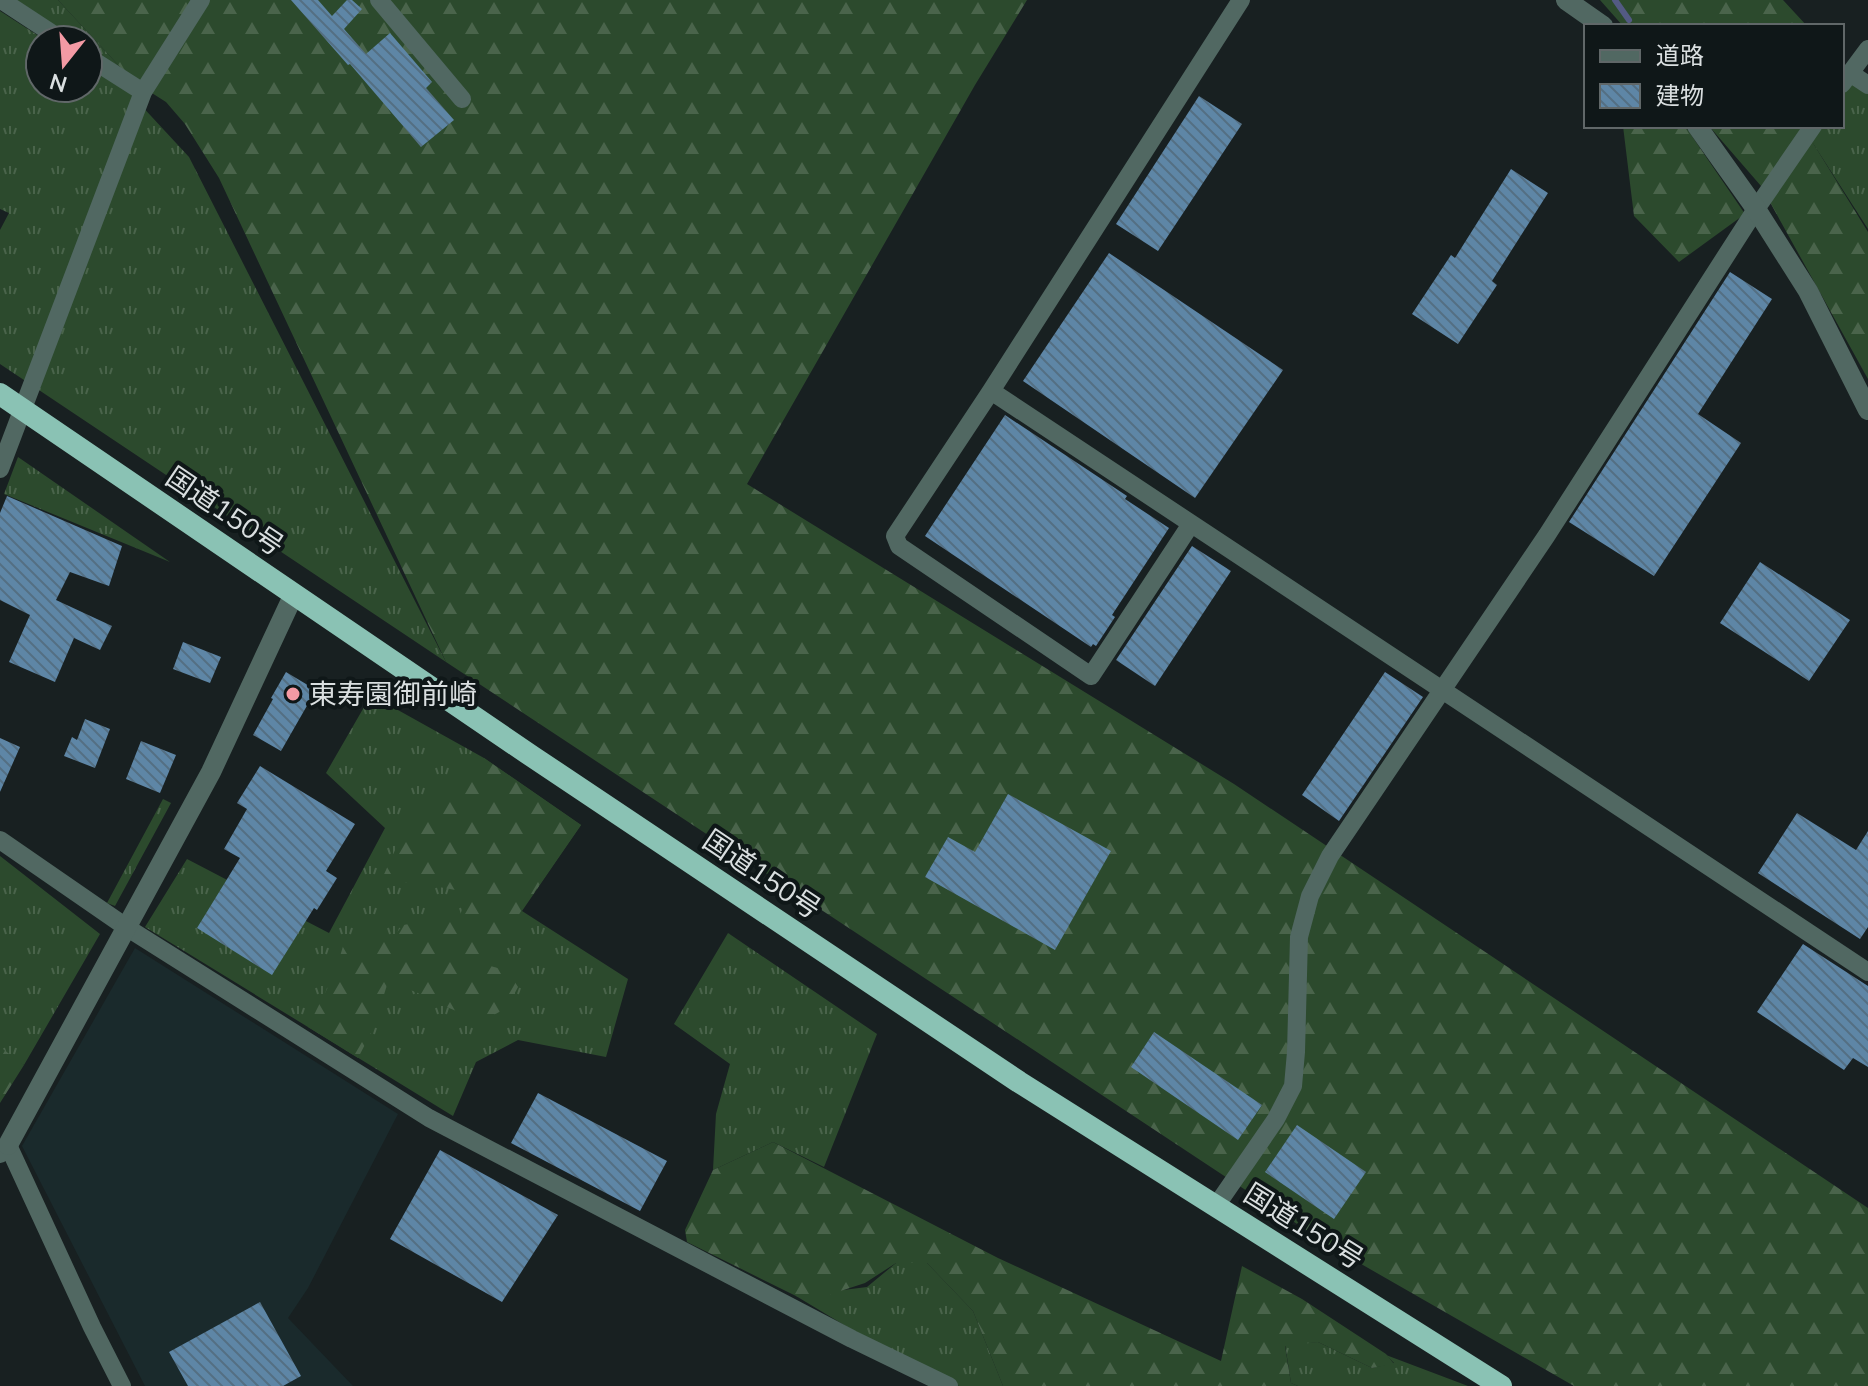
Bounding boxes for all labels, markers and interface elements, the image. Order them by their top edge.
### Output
north arrow [24,24,104,104]
legend [1584,24,1844,128]
text: 道路 [1656,40,1704,70]
text: N [46,67,70,99]
text: 建物 [1656,80,1704,110]
street label: 国道150号 [160,458,291,563]
place label: 東寿園御前崎 [309,676,477,711]
marker: 東寿園御前崎 [284,685,302,703]
street label: 国道150号 [697,821,828,926]
street label: 国道150号 [1238,1175,1371,1276]

